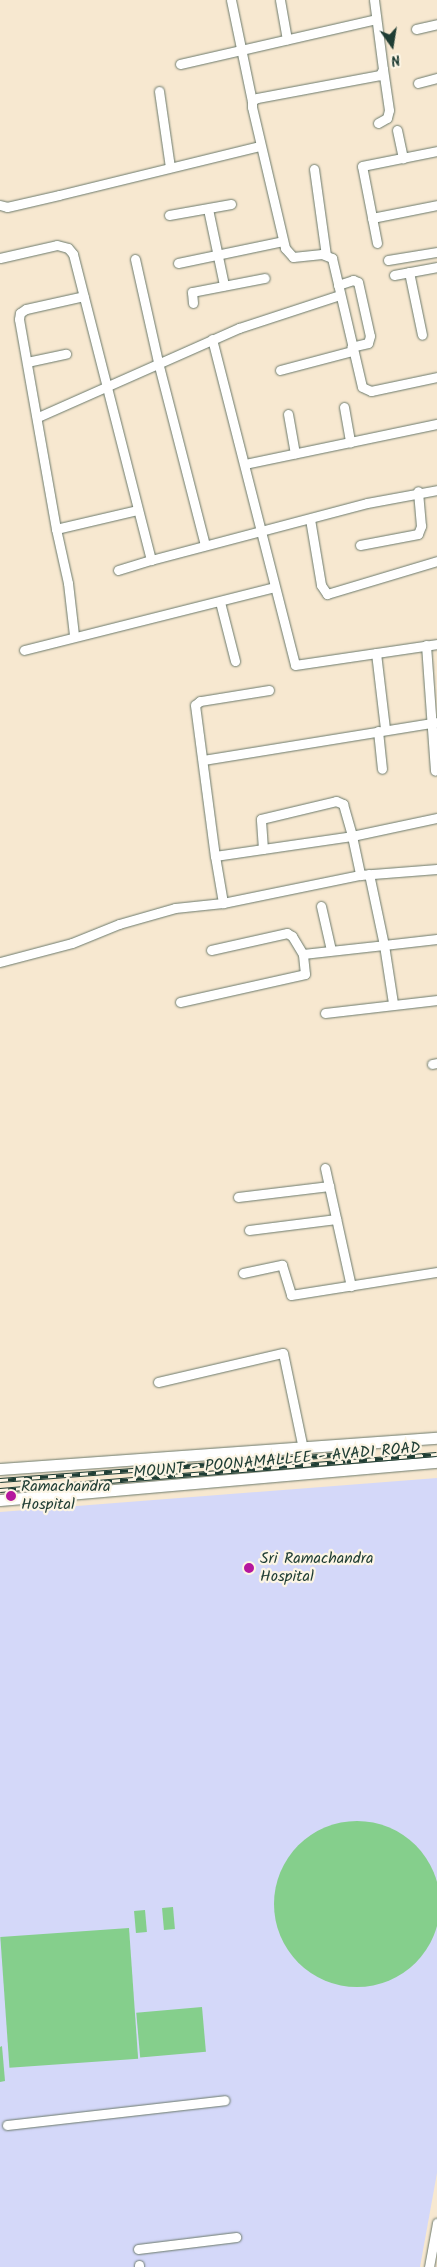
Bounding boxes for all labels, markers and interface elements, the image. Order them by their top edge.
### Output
north arrow [367,20,417,70]
text: N [389,48,402,71]
street label: MOUNT - POONAMALLEE - AVADI ROAD [133,1439,421,1483]
place label: Ramachandra Hospital [21,1477,111,1515]
marker: Ramachandra Hospital [5,1490,17,1502]
place label: Sri Ramachandra Hospital [260,1549,374,1587]
marker: Sri Ramachandra Hospital [242,1561,256,1575]

